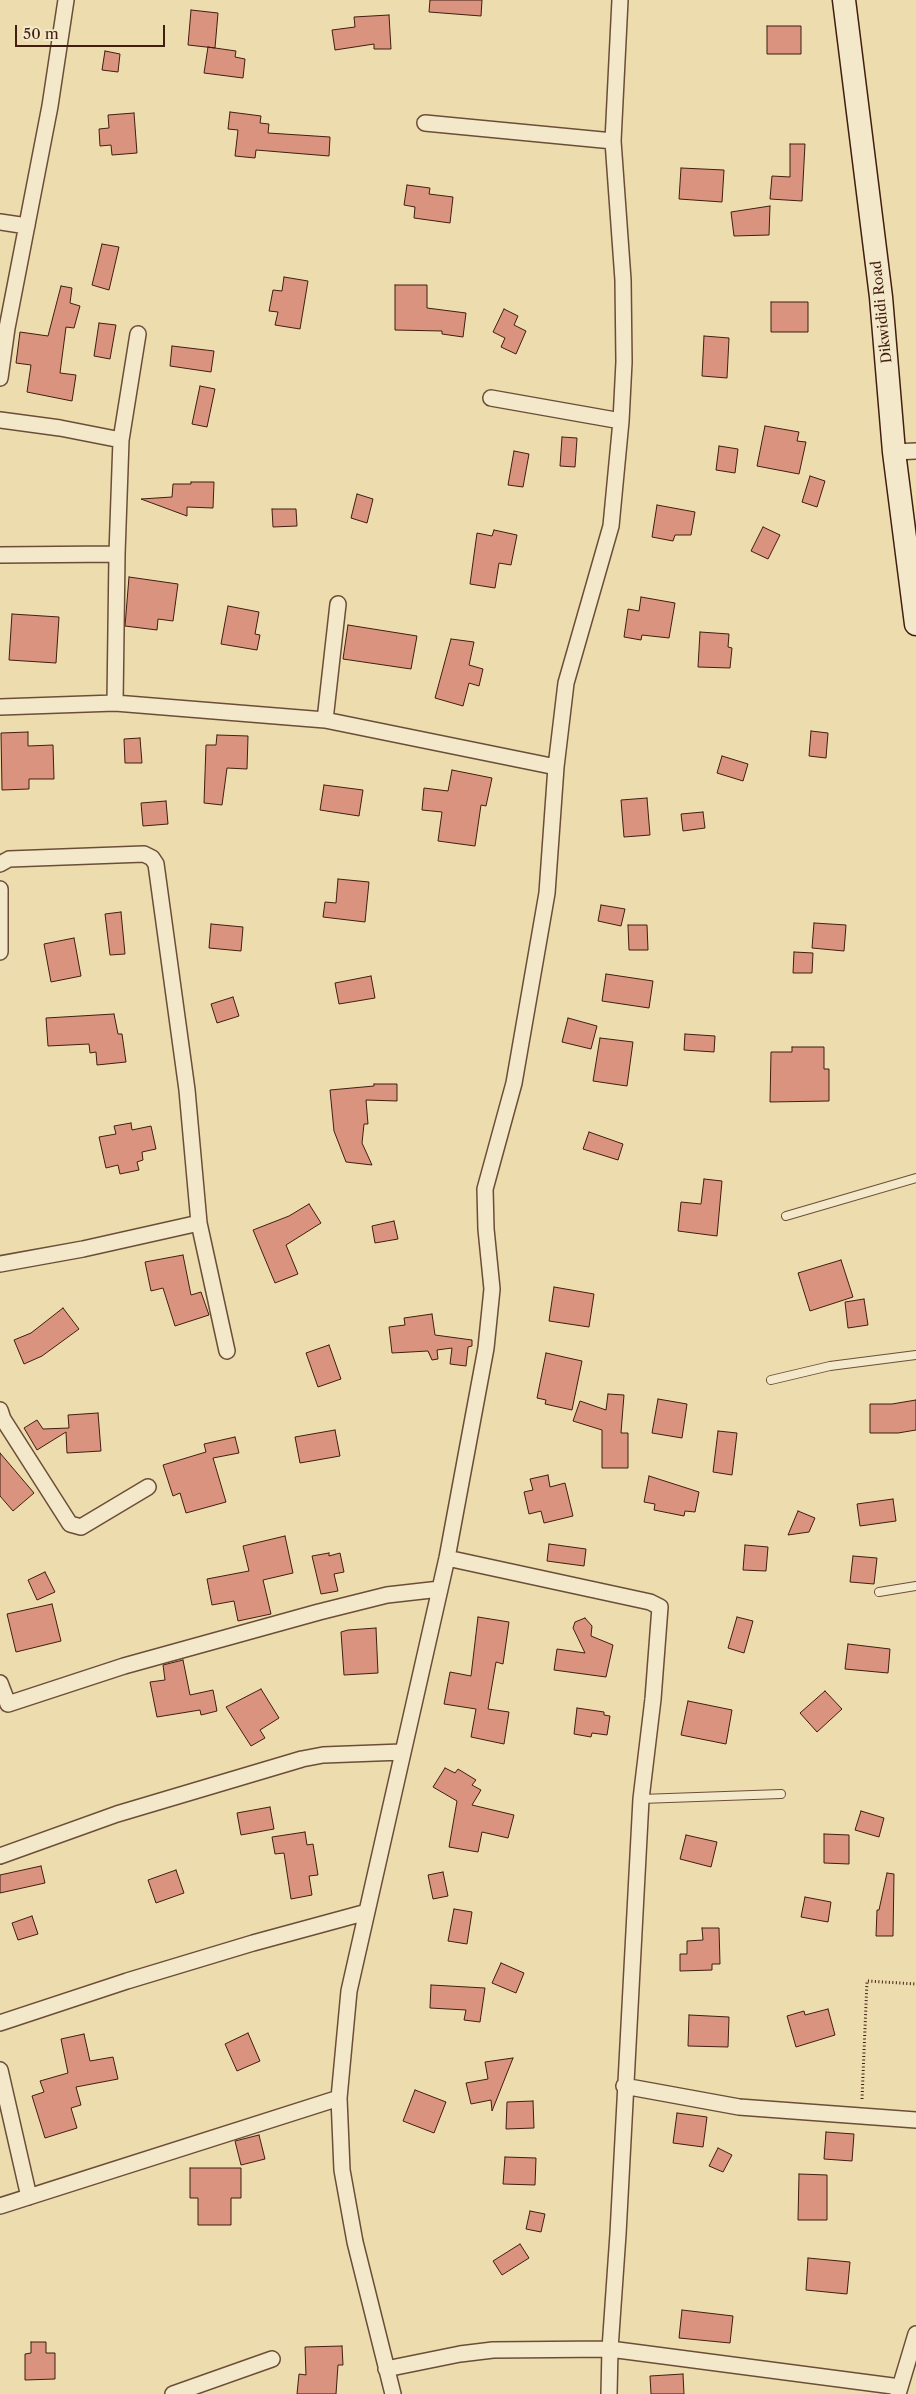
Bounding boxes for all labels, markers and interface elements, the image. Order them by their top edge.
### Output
scale bar [18,15,168,47]
text: 50 m [23,24,59,43]
street label: Dikwididi Road [868,260,896,364]

